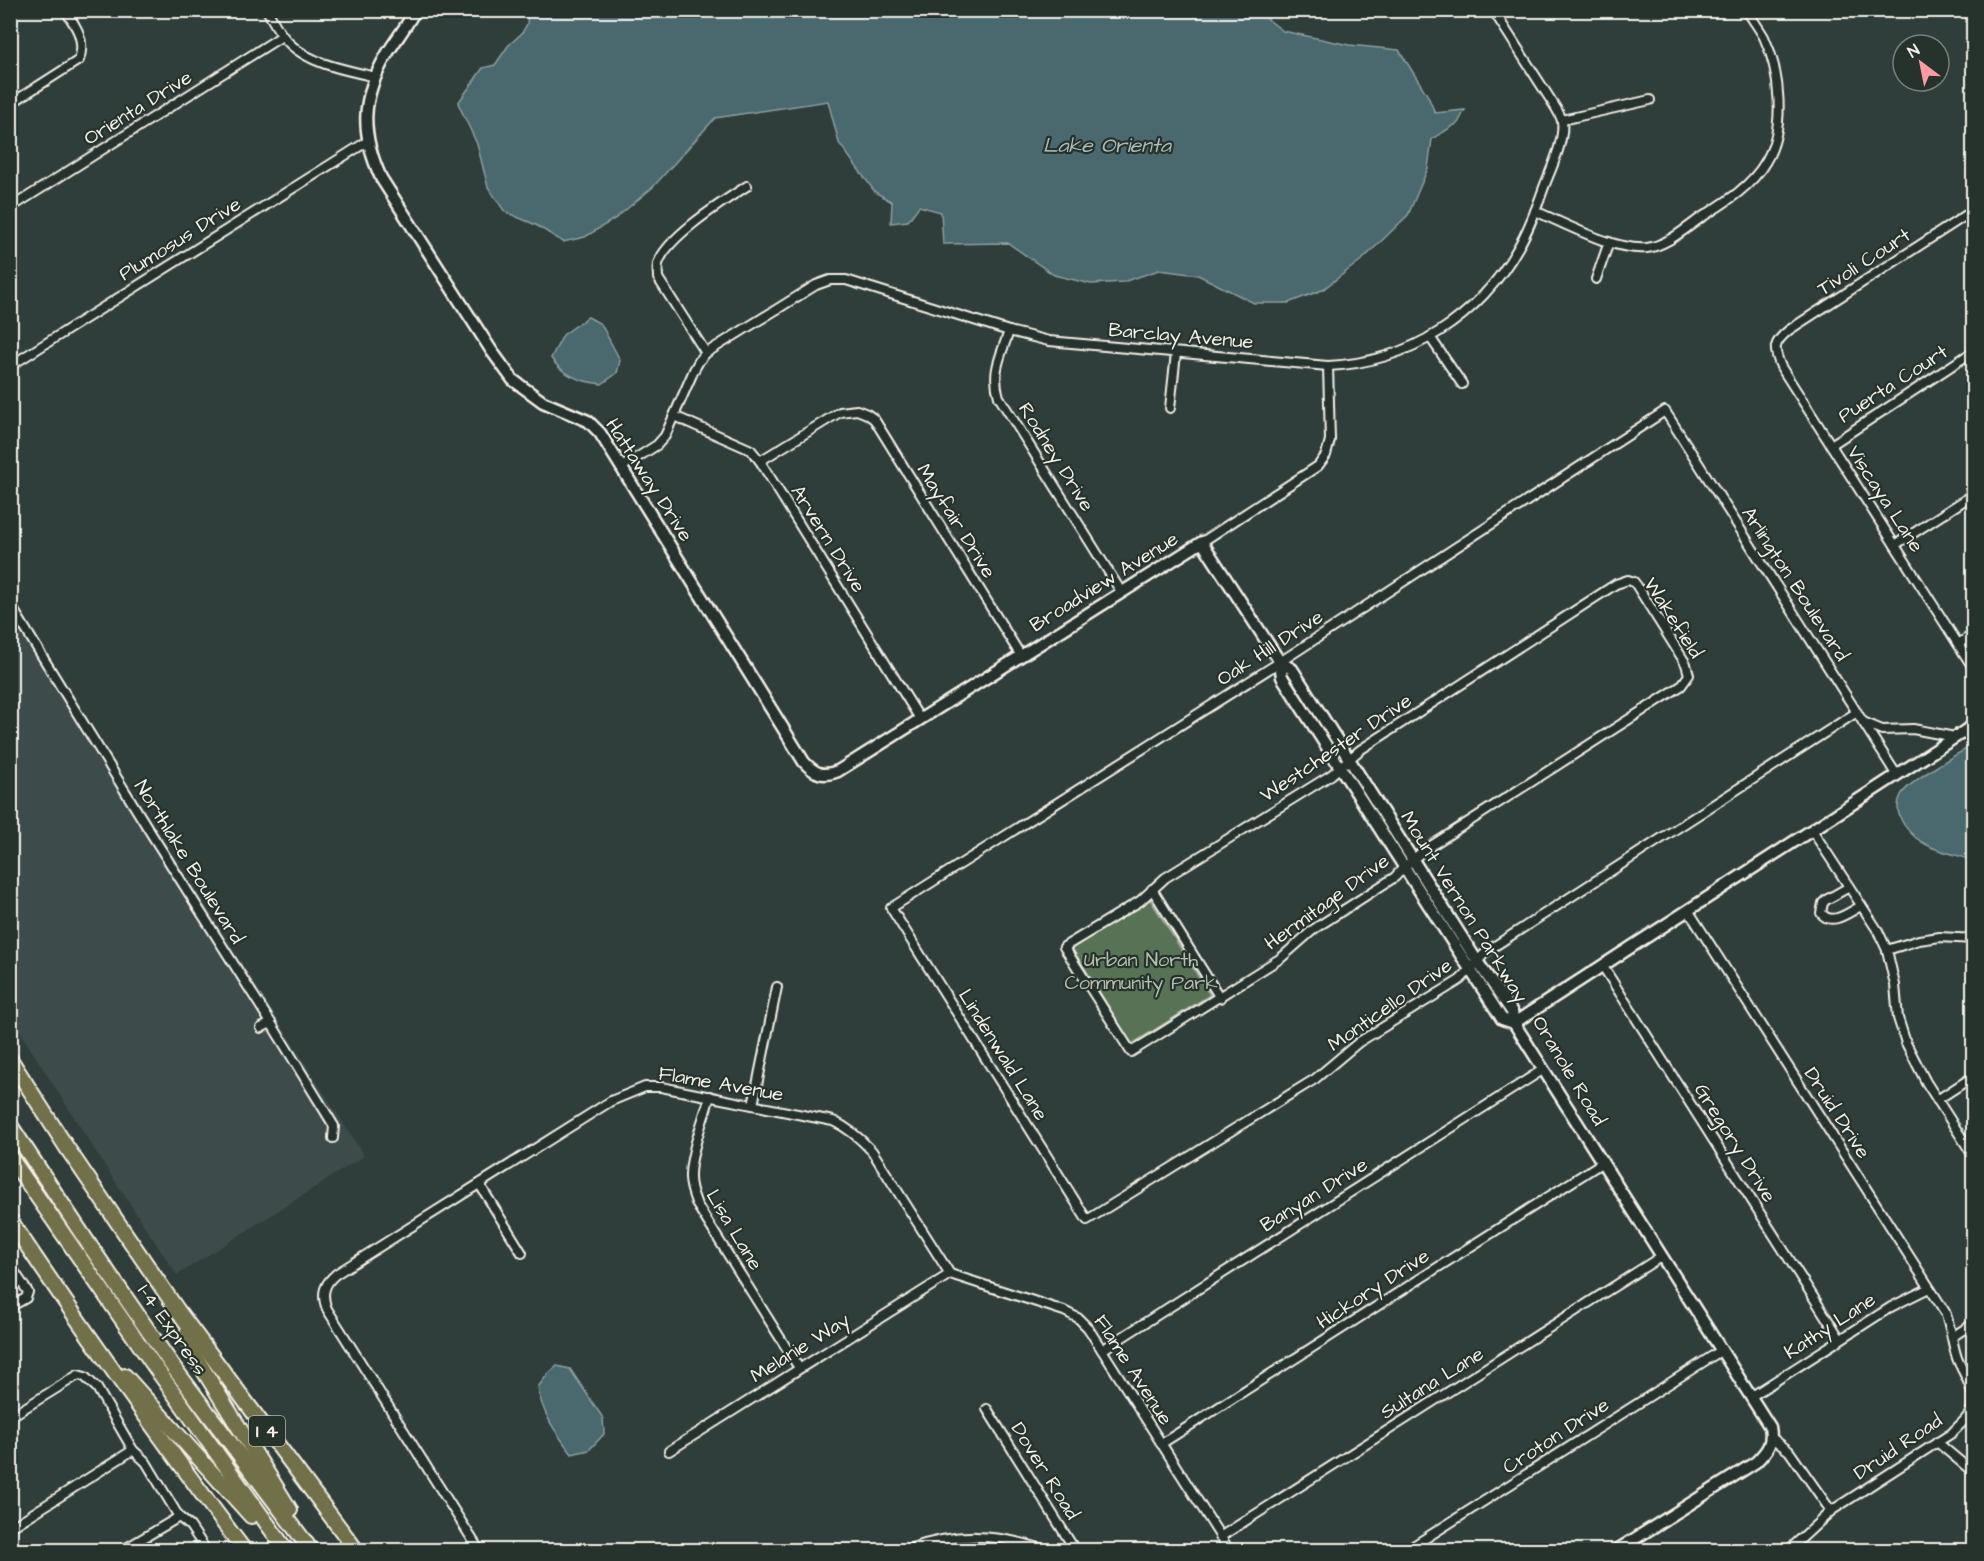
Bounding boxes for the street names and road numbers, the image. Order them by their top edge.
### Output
street label: Orienta Drive [79,64,198,152]
street label: Plumosus Drive [113,190,247,288]
street label: Tivoli Court [1812,221,1916,303]
street label: Barclay Avenue [1107,316,1255,357]
street label: Puerta Court [1833,338,1953,430]
street label: Rodney Drive [1010,397,1101,518]
street label: Hattaway Drive [598,413,700,548]
street label: Viscaya Lane [1839,440,1930,559]
street label: Mayfair Drive [909,458,1002,584]
street label: Arvern Drive [784,480,872,598]
street label: Arlington Boulevard [1734,501,1856,667]
street label: Broadview Avenue [1024,525,1184,639]
street label: Wakefield [1636,572,1710,664]
street label: Oak Hill Drive [1211,603,1329,693]
street label: Westchester Drive [1255,687,1417,809]
street label: Northlake Boulevard [127,775,251,949]
street label: Mount Vernon Parkway [1393,806,1535,1009]
street label: Hermitage Drive [1259,847,1396,958]
street label: Monticello Drive [1322,952,1458,1058]
street label: Lindenwald Lane [951,984,1055,1126]
street label: Oranole Road [1525,1011,1613,1131]
street label: Flame Avenue [656,1059,786,1109]
street label: Druid Drive [1797,1062,1877,1164]
street label: Gregory Drive [1686,1078,1783,1209]
street label: Banyan Drive [1255,1151,1374,1240]
street label: Lisa Lane [699,1184,769,1276]
street label: Hickory Drive [1311,1242,1436,1337]
street label: I-4 Express [130,1279,214,1381]
street label: Kathy Lane [1779,1286,1882,1367]
street label: Melanie Way [745,1306,856,1391]
street label: Flame Avenue [1087,1309,1179,1431]
street label: Sultana Lane [1375,1340,1489,1426]
street label: Croton Drive [1497,1391,1615,1481]
street label: Druid Road [1848,1407,1948,1487]
road number: I 4 [249,1416,285,1446]
street label: Dover Road [1004,1417,1086,1525]

